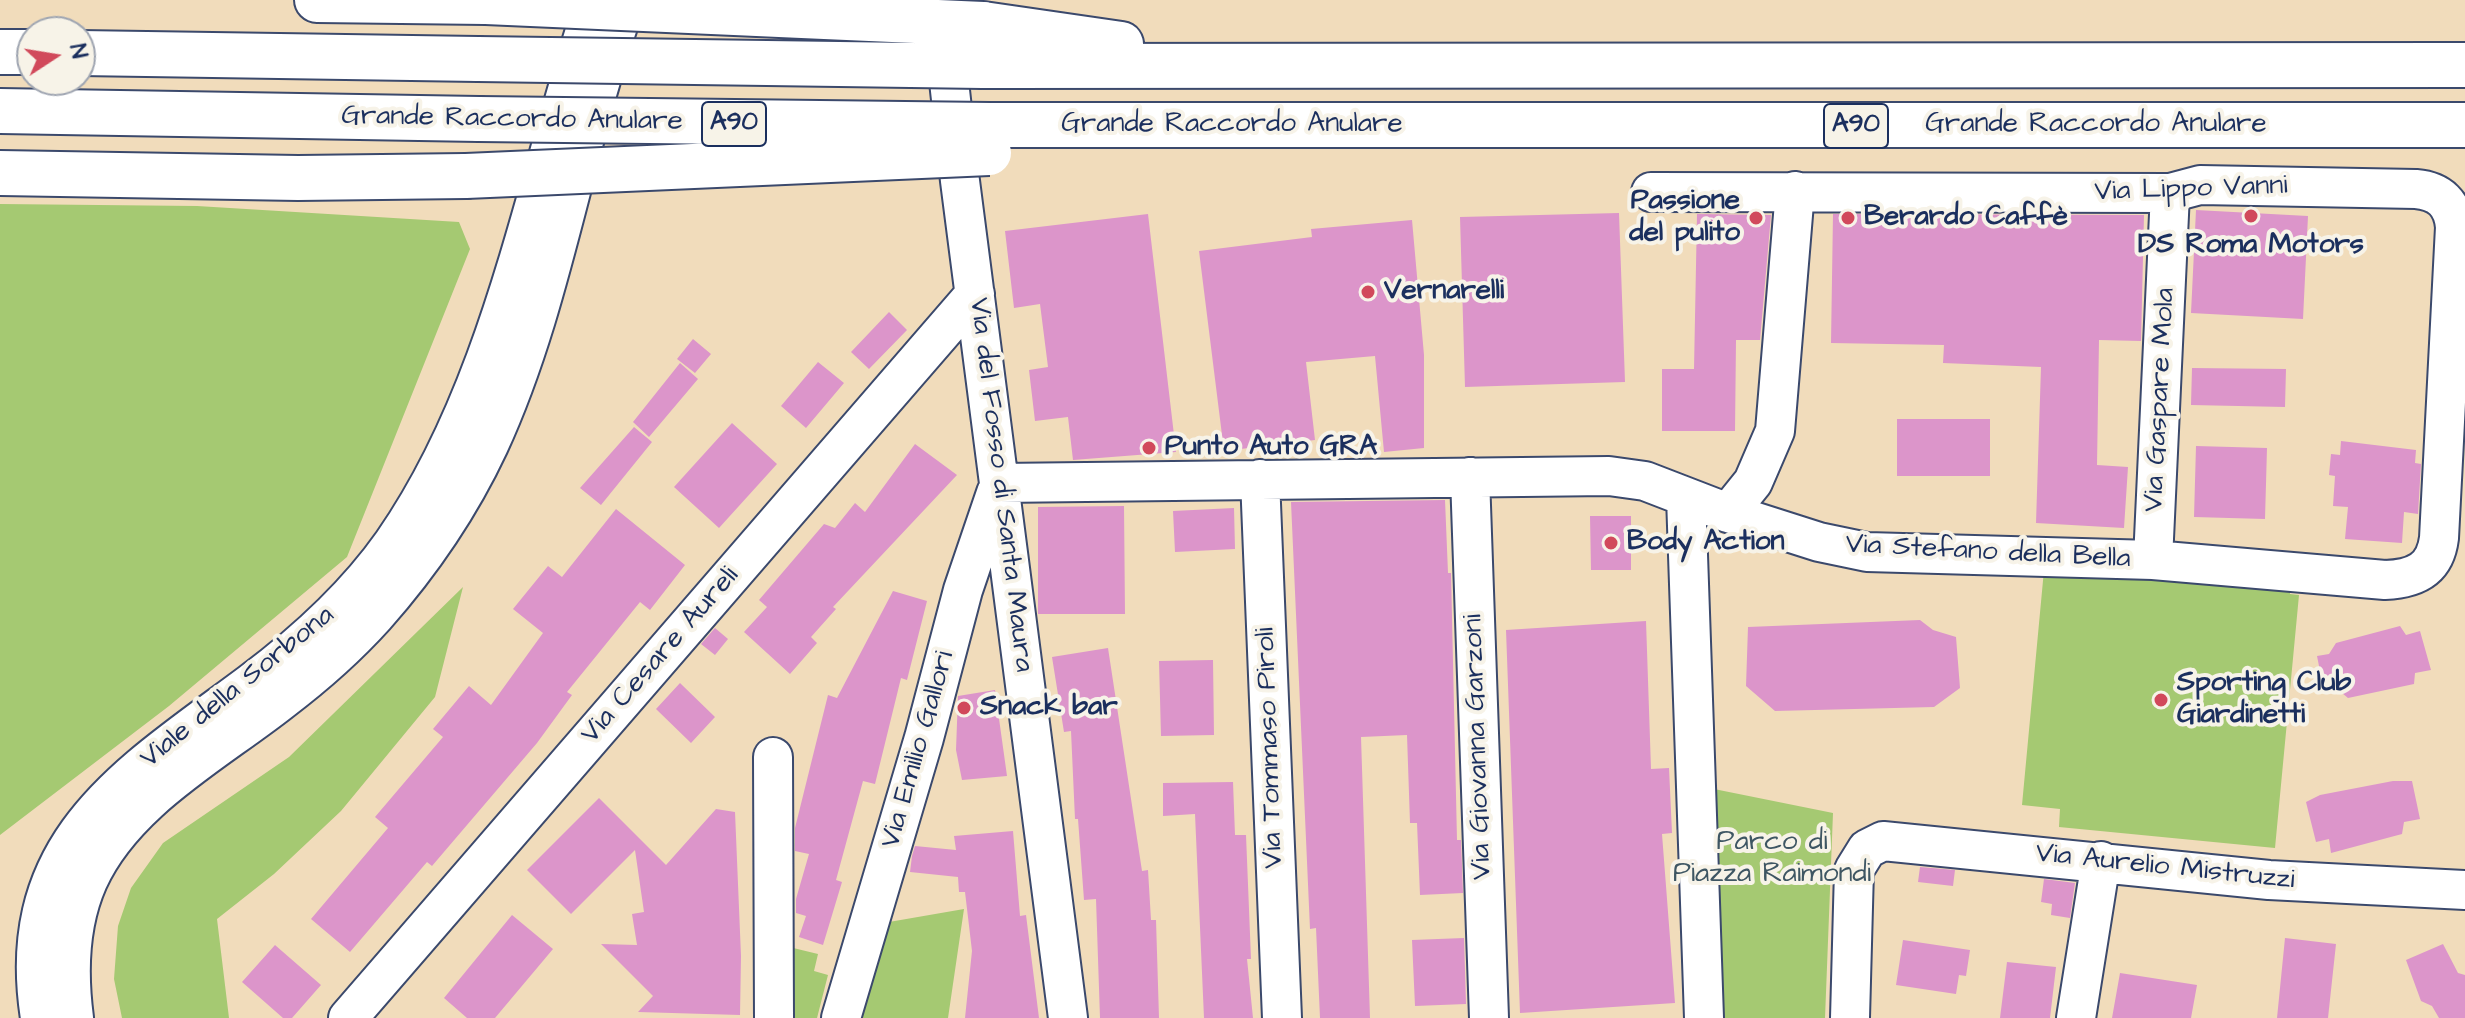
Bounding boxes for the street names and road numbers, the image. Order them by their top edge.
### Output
street label: Grande Raccordo Anulare [341,100,683,140]
road number: A90 [702,102,766,146]
road number: A90 [1824,104,1888,148]
street label: Grande Raccordo Anulare [1061,108,1403,142]
street label: Grande Raccordo Anulare [1925,108,2267,142]
street label: Via Lippo Vanni [2094,170,2288,210]
street label: Via Gaspare Mola [2138,287,2184,513]
street label: Via del Fosso di Santa Maura [960,296,1040,674]
street label: Via Stefano della Bella [1845,529,2131,577]
street label: Via Cesare Aureli [575,561,747,751]
street label: Viale della Sorbona [134,600,342,776]
street label: Via Giovanna Garzoni [1458,614,1500,880]
street label: Via Tommaso Piroli [1250,627,1292,869]
street label: Via Emilio Gallori [875,648,963,852]
street label: Via Aurelio Mistruzzi [2034,838,2296,898]

